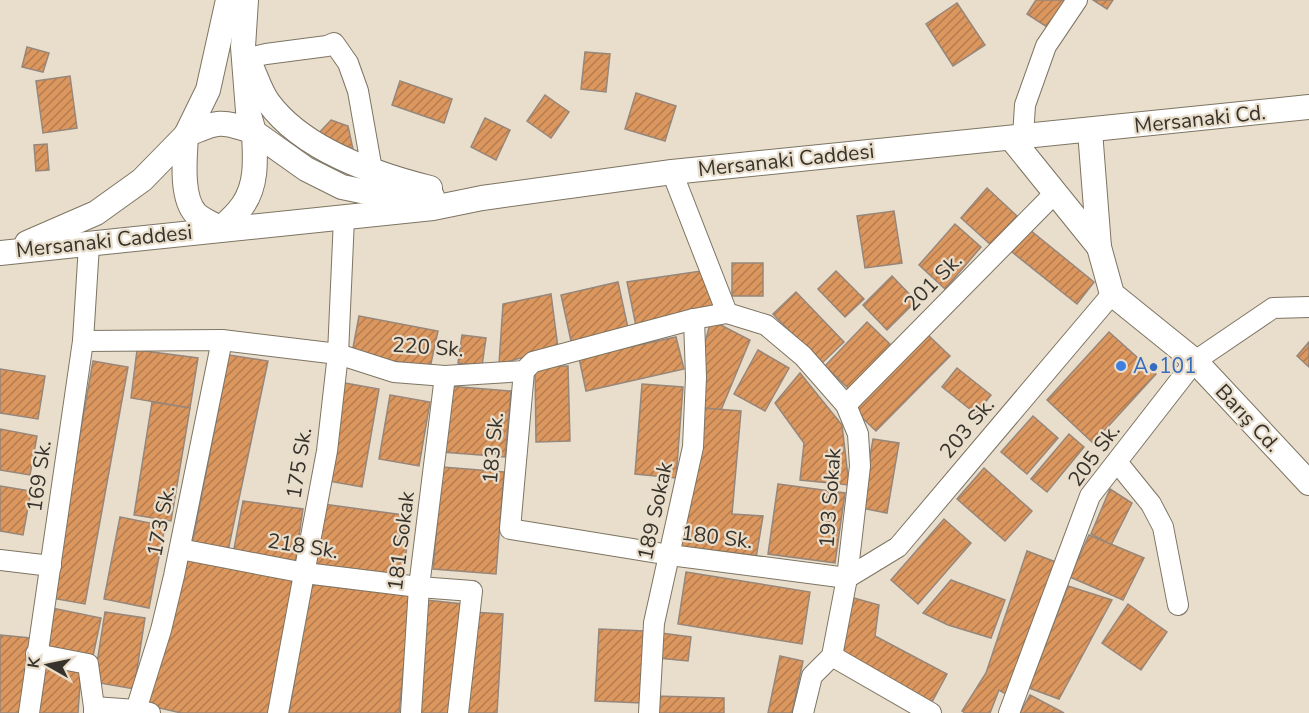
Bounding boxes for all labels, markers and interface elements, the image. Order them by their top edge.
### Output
street label: Mersanaki Cd. [1133,98,1267,140]
street label: Mersanaki Caddesi [696,137,876,183]
street label: Mersanaki Caddesi [14,218,194,264]
street label: 201 Sk. [898,247,968,317]
street label: 220 Sk. [391,331,465,363]
place label: A•101 [1133,352,1197,380]
marker: A•101 [1114,359,1128,373]
street label: Barış Cd. [1209,378,1287,458]
street label: 203 Sk. [933,392,1001,464]
street label: 183 Sk. [476,411,510,485]
street label: 205 Sk. [1062,418,1126,492]
street label: 175 Sk. [280,425,318,501]
street label: 169 Sk. [20,439,58,513]
street label: 193 Sokak [813,447,847,549]
street label: 189 Sokak [631,459,679,563]
street label: 173 Sk. [140,483,182,559]
street label: 181 Sokak [381,489,421,592]
street label: 180 Sk. [680,519,754,555]
street label: 218 Sk. [265,527,341,565]
north arrow [18,635,78,695]
text: K [22,654,46,670]

